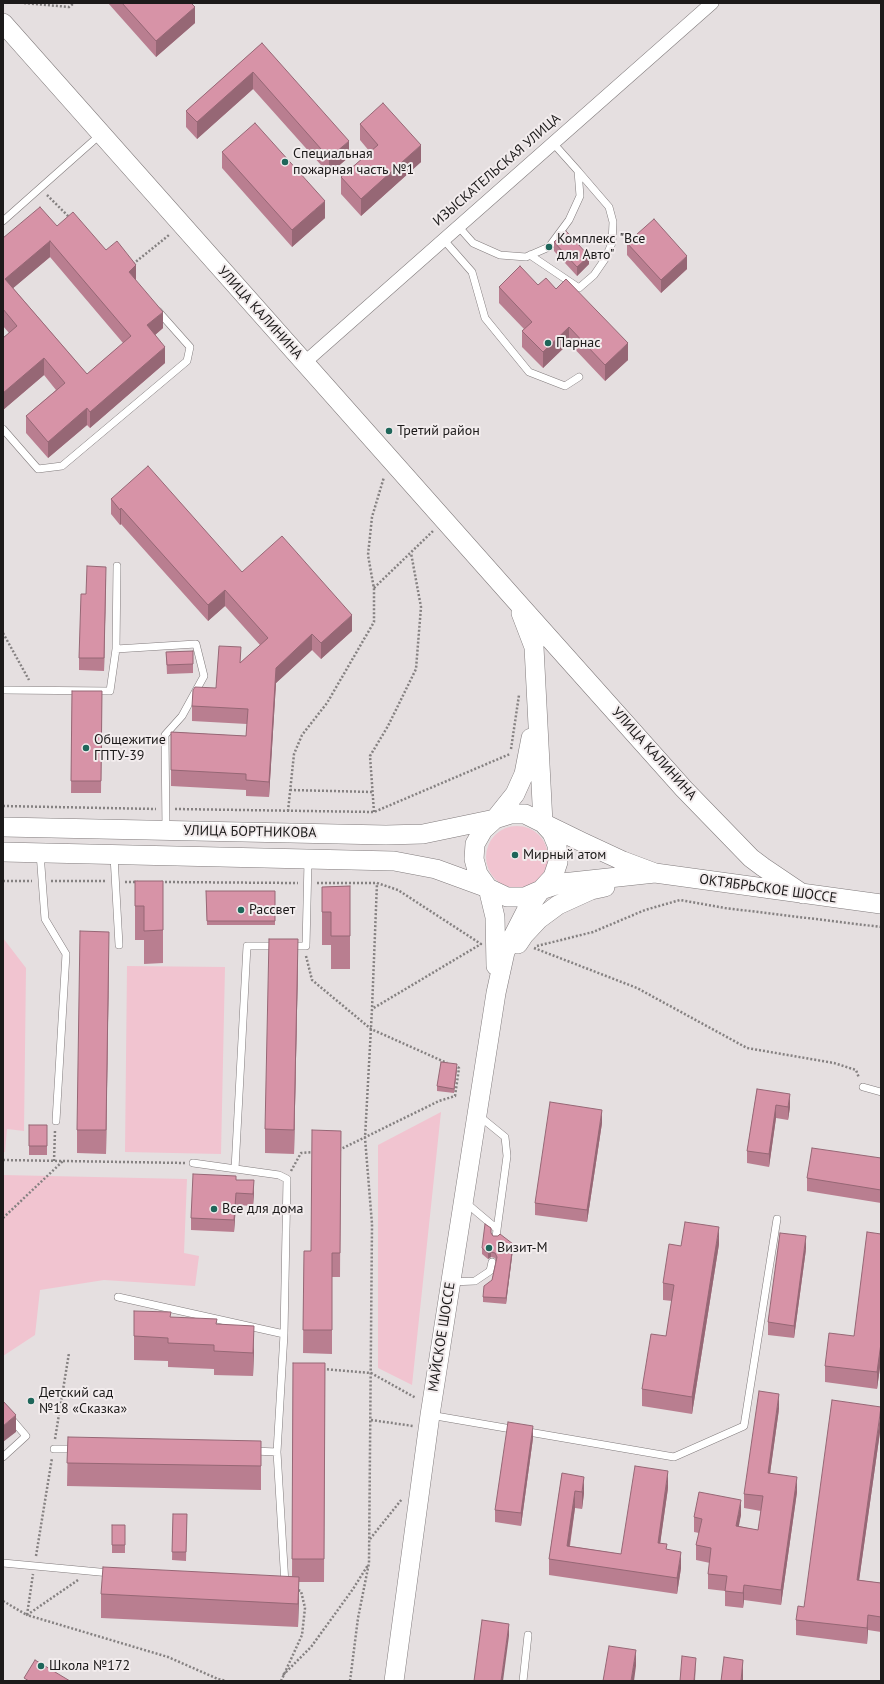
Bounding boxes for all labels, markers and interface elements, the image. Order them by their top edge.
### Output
street label: ИЗЫСКАТЕЛЬСКАЯ УЛИЦА [430,110,564,230]
place label: Специальная пожарная часть №1 [293,146,414,178]
marker: Специальная пожарная часть №1 [280,157,290,167]
place label: Комплекс "Все для Авто" [557,231,645,264]
marker: Комплекс "Все для Авто" [544,242,554,252]
street label: УЛИЦА КАЛИНИНА [214,263,306,363]
place label: Парнас [556,335,601,351]
marker: Парнас [543,338,553,348]
place label: Третий район [397,423,480,439]
marker: Третий район [384,426,394,436]
street label: УЛИЦА КАЛИНИНА [608,704,700,804]
place label: Общежитие ГПТУ-39 [94,732,166,764]
marker: Общежитие ГПТУ-39 [81,743,91,753]
street label: УЛИЦА БОРТНИКОВА [183,822,317,842]
place label: Мирный атом [523,847,606,863]
marker: Мирный атом [510,850,520,860]
street label: ОКТЯБРЬСКОЕ ШОССЕ [698,871,838,907]
place label: Рассвет [249,902,295,918]
marker: Рассвет [236,905,246,915]
place label: Все для дома [222,1201,303,1217]
marker: Все для дома [209,1204,219,1214]
place label: Визит-М [497,1240,548,1256]
marker: Визит-М [484,1243,494,1253]
street label: МАЙСКОЕ ШОССЕ [425,1281,459,1393]
place label: Детский сад №18 «Сказка» [39,1385,127,1418]
marker: Детский сад №18 «Сказка» [26,1396,36,1406]
place label: Школа №172 [49,1658,130,1674]
marker: Школа №172 [36,1661,46,1671]

